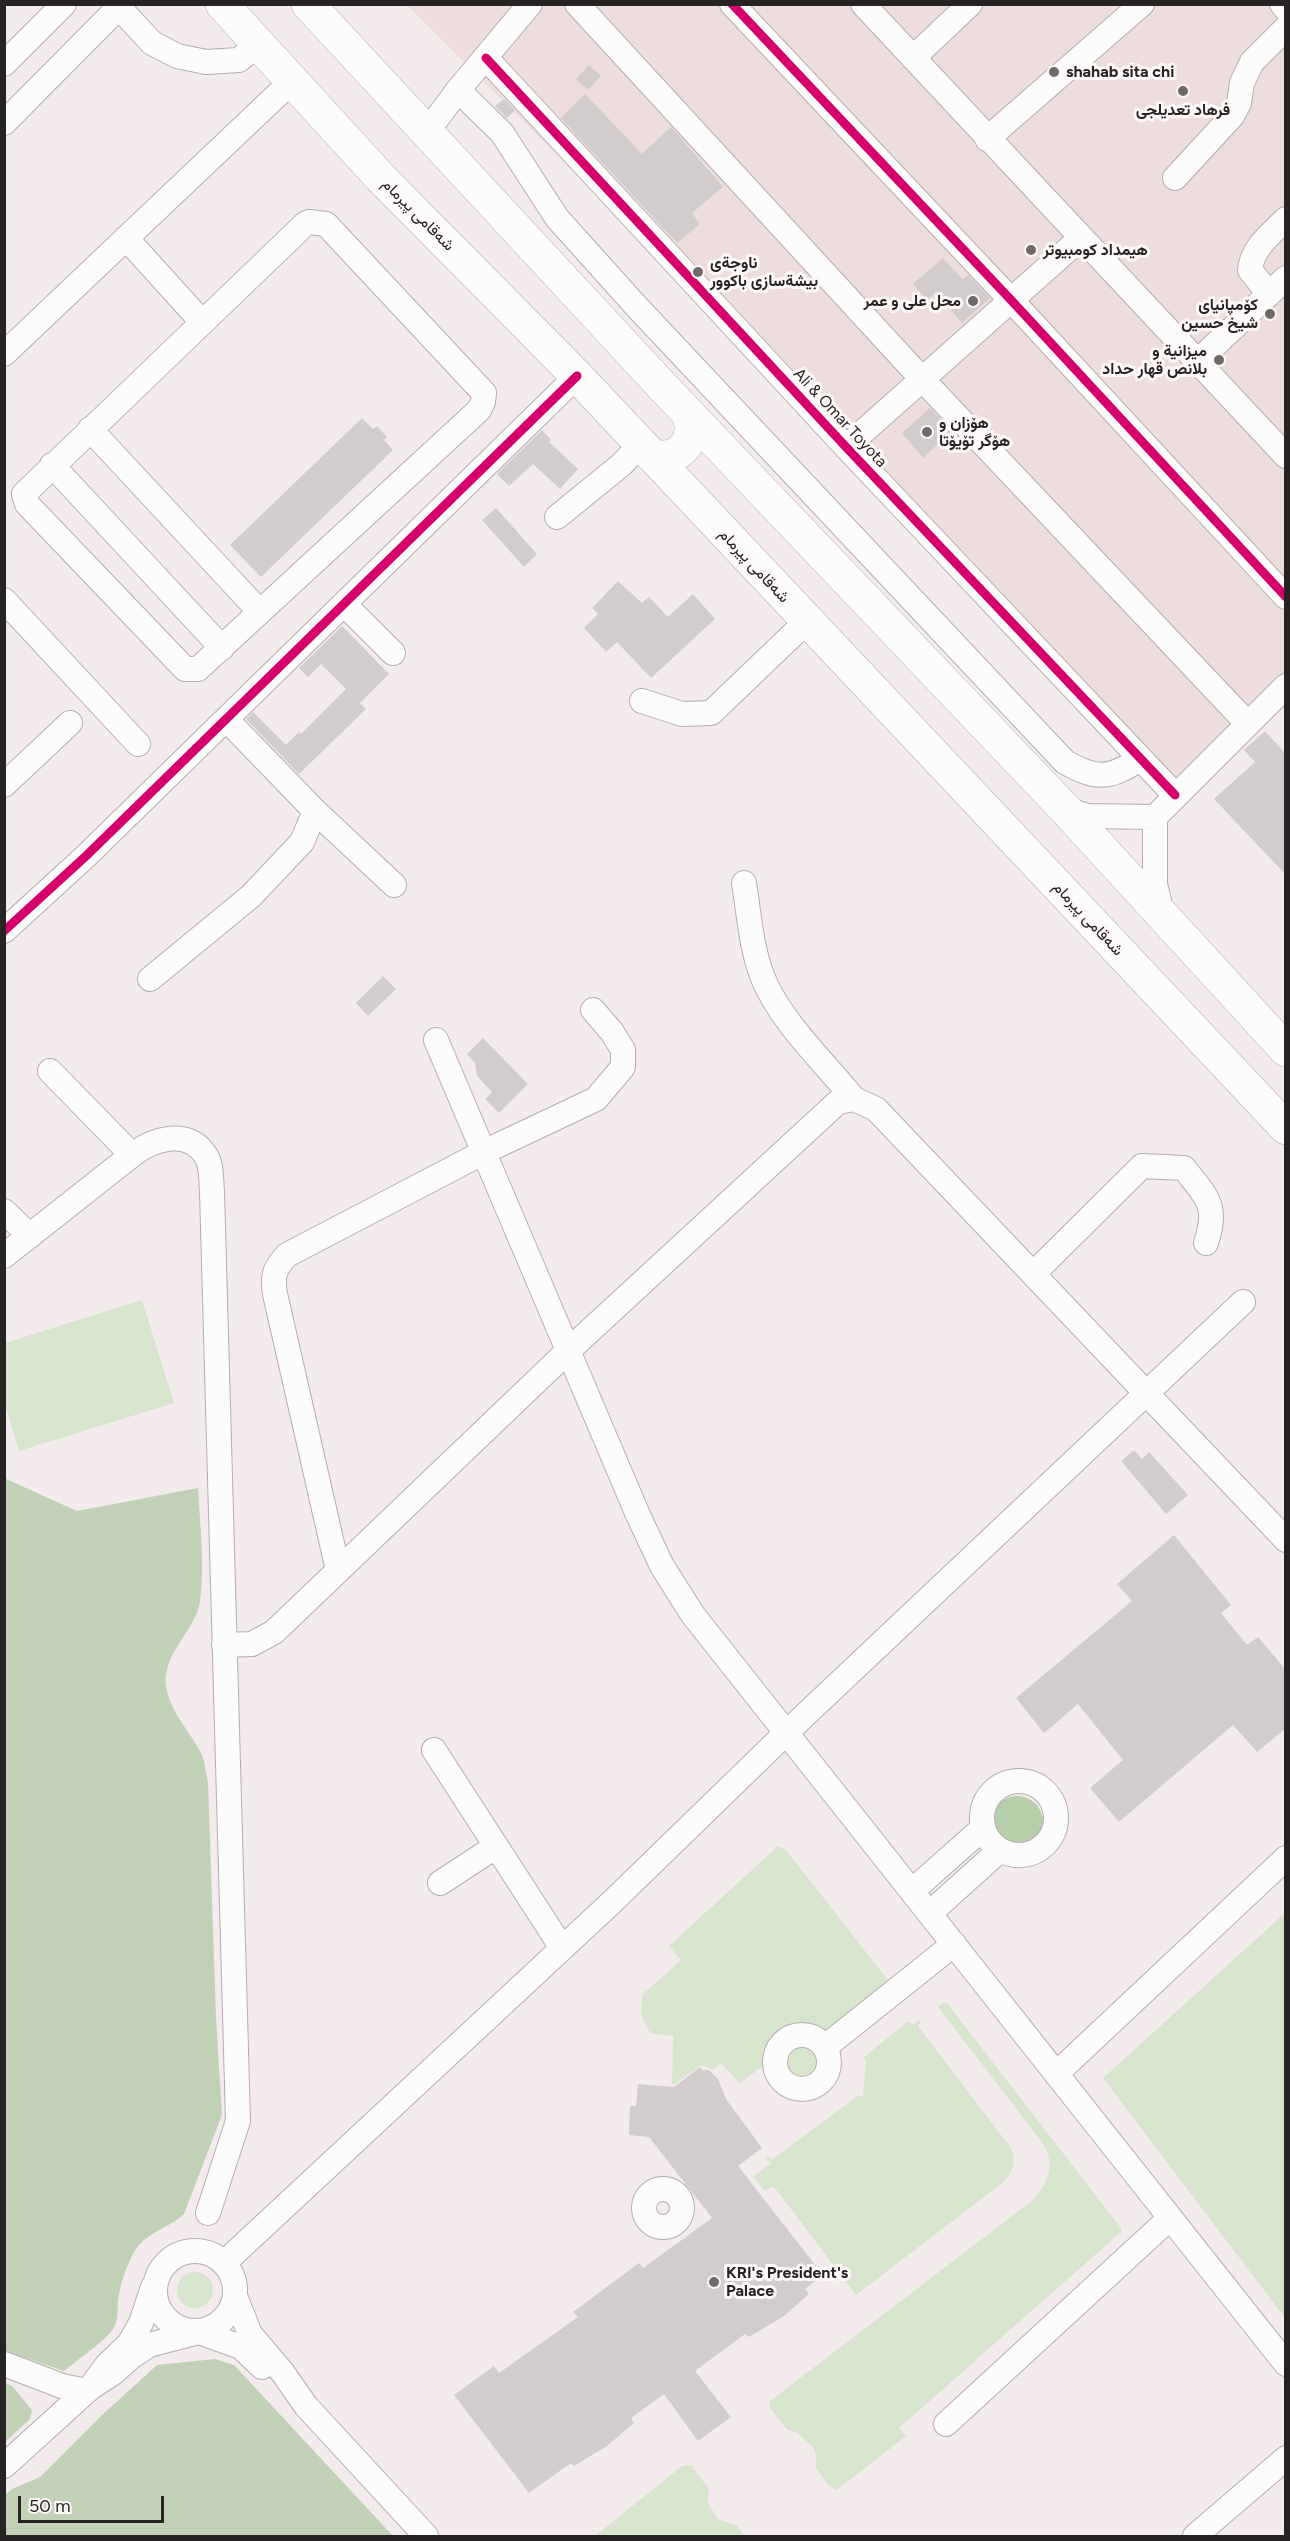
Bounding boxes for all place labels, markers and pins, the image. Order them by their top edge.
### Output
place label: shahab sita chi [1066,62,1174,82]
marker: shahab sita chi [1047,65,1061,79]
marker: فرهاد تعدیلجی [1176,84,1190,98]
place label: فرهاد تعدیلجی [1136,100,1230,120]
place label: هيمداد كومبيوتر [1043,240,1148,260]
marker: هيمداد كومبيوتر [1024,243,1038,257]
place label: ناوجةى بيشةسازى باكوور [710,253,818,291]
marker: ناوجةى بيشةسازى باكوور [691,265,705,279]
place label: محل على و عمر [864,291,961,311]
marker: محل على و عمر [966,294,980,308]
place label: کۆمپانیای شیخ حسین [1181,295,1258,333]
marker: کۆمپانیای شیخ حسین [1263,307,1277,321]
place label: ميزانية و بلانص قهار حداد [1102,341,1207,379]
marker: ميزانية و بلانص قهار حداد [1212,353,1226,367]
place label: هۆزان و هۆگر تۆیۆتا [939,413,1010,451]
marker: هۆزان و هۆگر تۆیۆتا [920,425,934,439]
place label: KRI's President's Palace [726,2263,848,2301]
marker: KRI's President's Palace [707,2275,721,2289]

